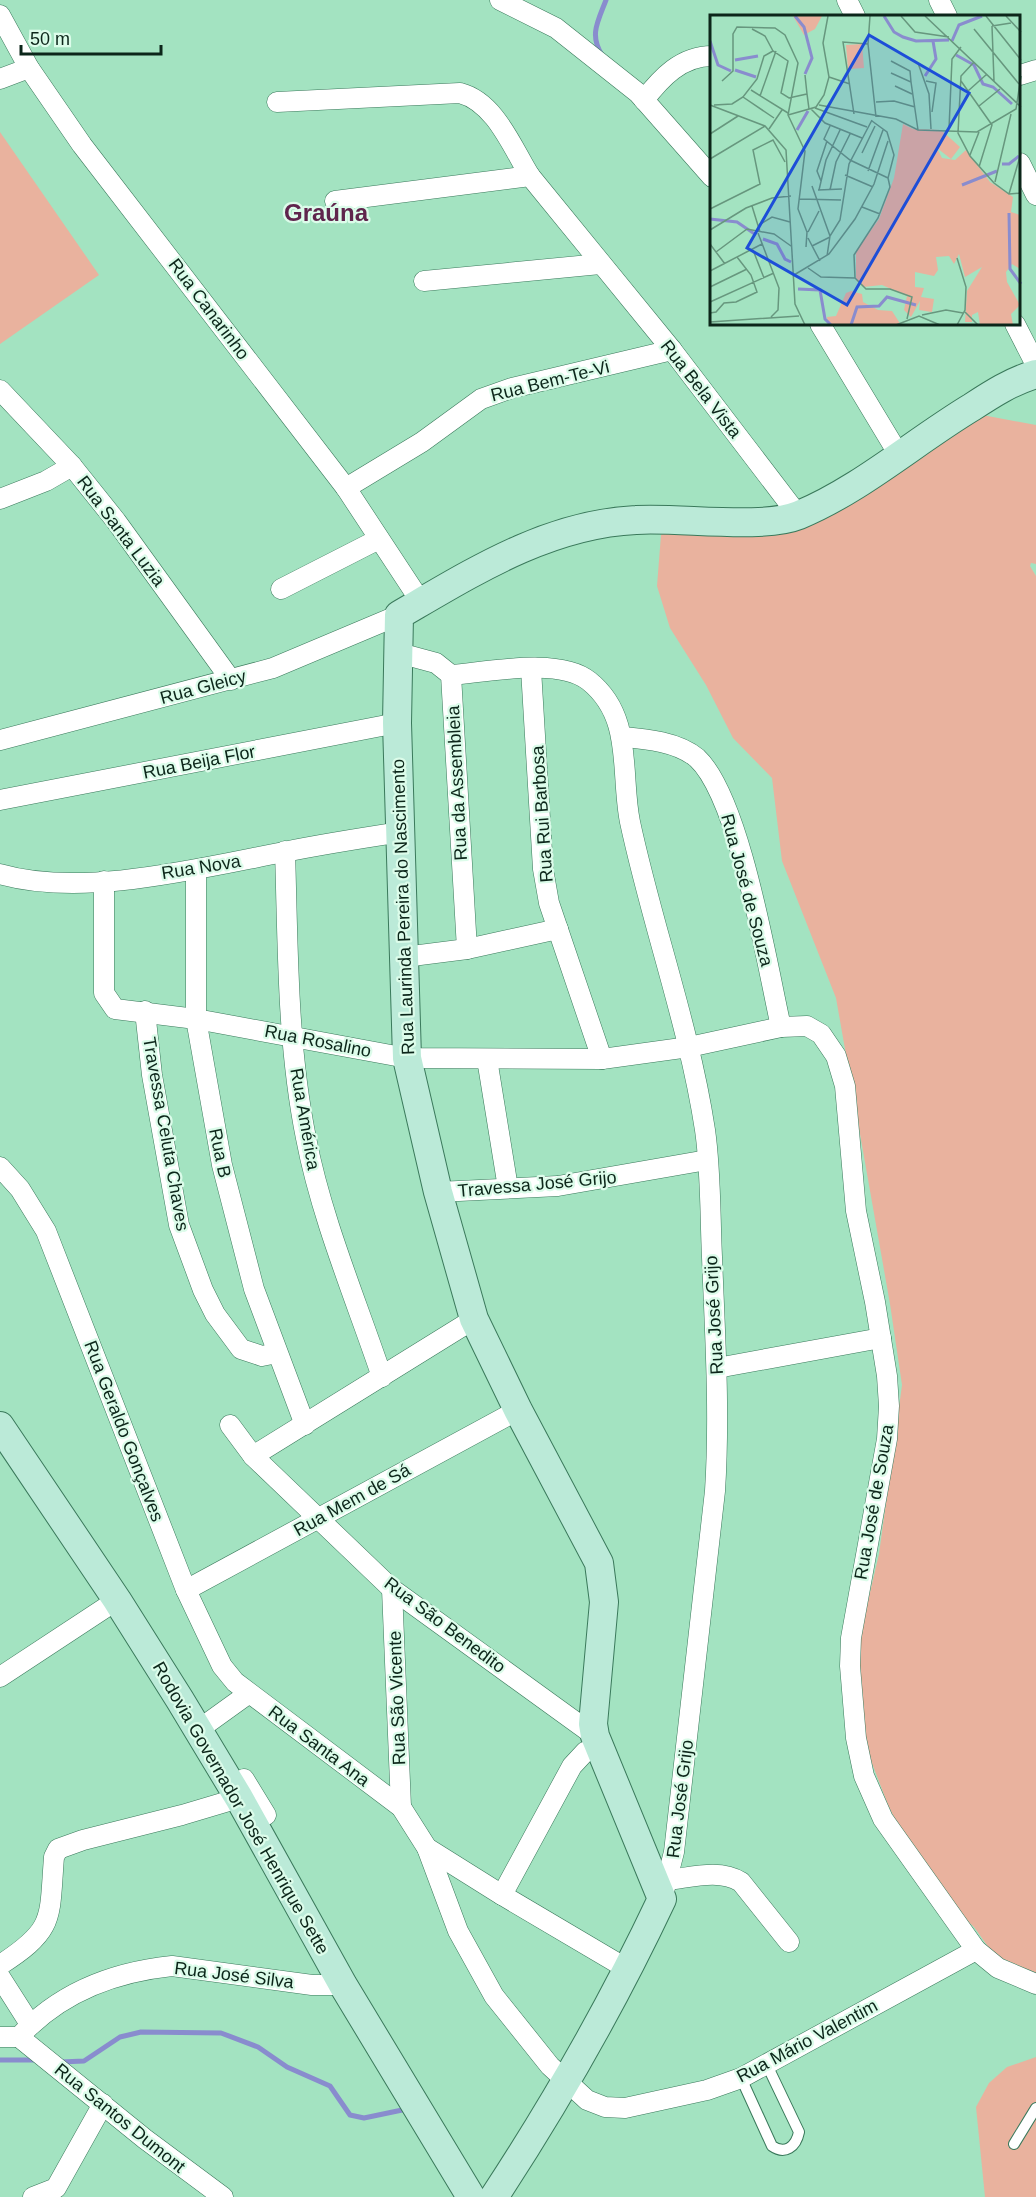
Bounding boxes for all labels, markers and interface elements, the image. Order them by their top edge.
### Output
inset map [710,15,1021,326]
scale bar [21,18,160,56]
text: 50 m [30,29,70,49]
district label: Graúna [284,199,369,226]
street label: Rua Canarinho [165,255,253,363]
street label: Rua Bela Vista [657,336,746,443]
street label: Rua Bem-Te-Vi [489,357,611,405]
street label: Rua Santa Luzia [73,472,170,591]
street label: Rua Gleicy [158,666,248,708]
street label: Rua da Assembleia [443,704,471,861]
street label: Rua Beija Flor [141,741,257,783]
street label: Rua Rui Barbosa [527,744,557,883]
street label: Rua Laurinda Pereira do Nascimento [388,759,418,1055]
street label: Rua José de Souza [717,812,777,969]
street label: Rua Nova [160,851,243,883]
street label: Rua Rosalino [263,1021,373,1061]
street label: Travessa Celuta Chaves [139,1036,193,1232]
street label: Rua América [286,1067,324,1172]
street label: Rua B [205,1126,235,1180]
street label: Travessa José Grijo [457,1167,617,1201]
street label: Rua José Grijo [701,1255,727,1375]
street label: Rua Geraldo Gonçalves [80,1338,168,1524]
street label: Rua José de Souza [851,1422,898,1581]
street label: Rua Mem de Sá [290,1459,415,1540]
street label: Rua São Benedito [381,1573,509,1677]
street label: Rua São Vicente [385,1630,409,1766]
street label: Rodovia Governador José Henrique Sette [149,1658,333,1958]
street label: Rua Santa Ana [265,1702,374,1791]
street label: Rua José Grijo [663,1739,697,1859]
street label: Rua José Silva [173,1958,296,1992]
street label: Rua Mário Valentim [733,1995,881,2087]
street label: Rua Santos Dumont [51,2059,189,2177]

